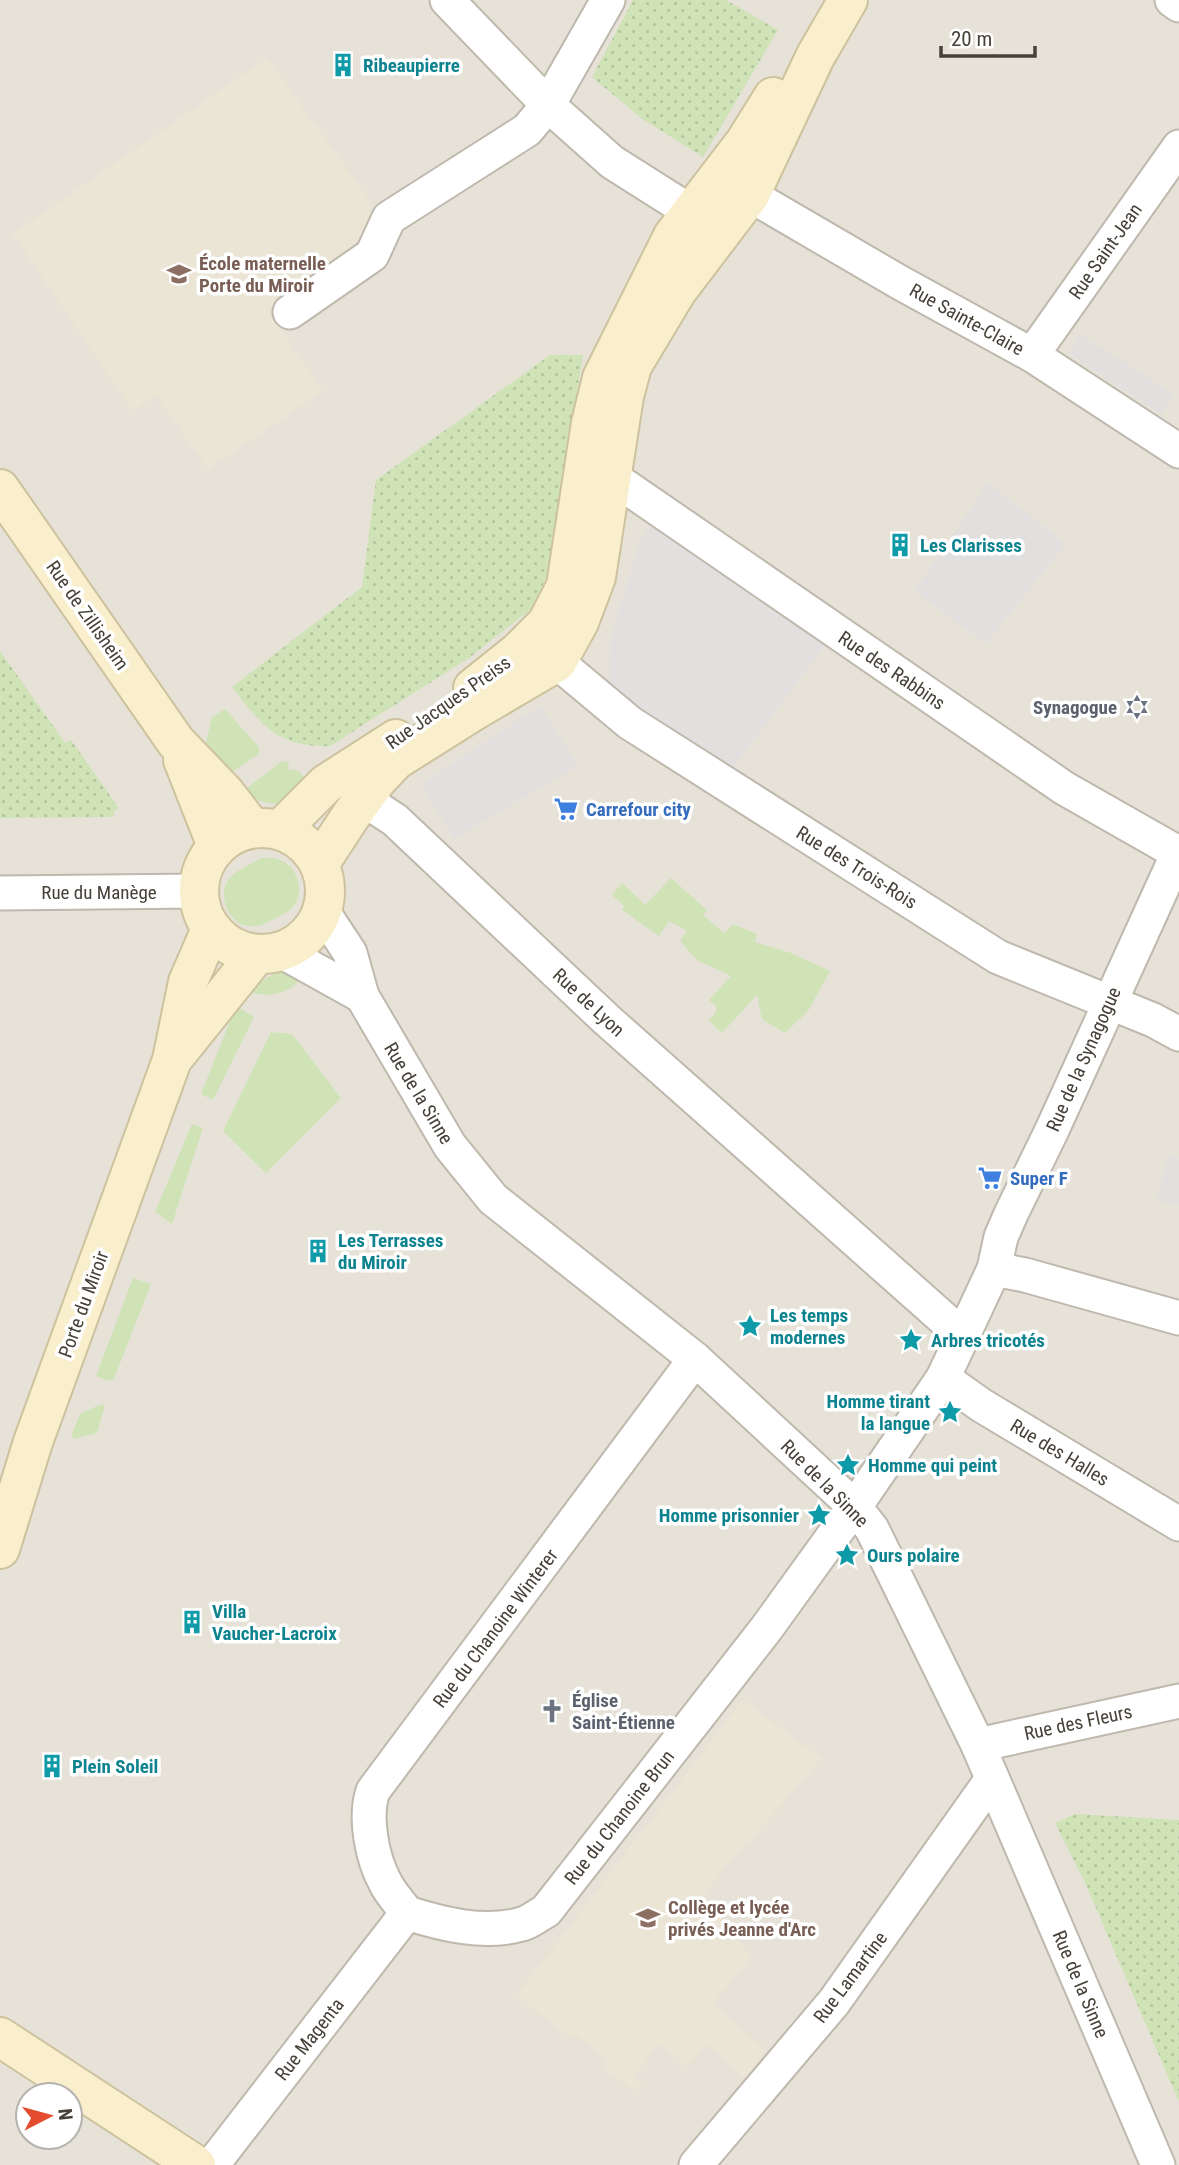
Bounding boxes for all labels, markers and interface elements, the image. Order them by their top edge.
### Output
scale bar [941,14,1036,58]
text: 20 m [951,27,992,51]
building icon: Ribeaupierre [329,51,357,79]
place label: Ribeaupierre [363,54,460,77]
street label: Rue Saint-Jean [1064,199,1147,304]
place label: École maternelle Porte du Miroir [199,252,326,297]
school or university icon: École maternelle Porte du Miroir [165,260,193,288]
street label: Rue Sainte-Claire [905,278,1028,360]
building icon: Les Clarisses [886,531,914,559]
place label: Les Clarisses [920,534,1022,557]
street label: Rue de Zillisheim [41,556,134,674]
street label: Rue des Rabbins [834,626,950,715]
street label: Rue Jacques Preiss [381,651,515,754]
synagogue icon: Synagogue [1123,693,1151,721]
place label: Synagogue [1033,696,1117,719]
supermarket icon: Carrefour city [552,795,580,823]
place label: Carrefour city [586,798,691,821]
street label: Rue des Trois-Rois [792,821,921,914]
street label: Rue du Manège [41,881,157,904]
street label: Rue de Lyon [548,963,629,1041]
street label: Rue de la Synagogue [1041,983,1126,1135]
street label: Rue de la Sinne [379,1038,458,1148]
supermarket icon: Super F [976,1164,1004,1192]
place label: Super F [1010,1167,1068,1190]
place label: Les Terrasses du Miroir [338,1229,443,1274]
building icon: Les Terrasses du Miroir [304,1237,332,1265]
street label: Porte du Miroir [53,1247,114,1361]
place label: Les temps modernes [770,1304,848,1349]
place icon: Les temps modernes [736,1312,764,1340]
place icon: Arbres tricotés [897,1326,925,1354]
place label: Arbres tricotés [931,1329,1045,1352]
place label: Homme tirant la langue [826,1390,930,1435]
place icon: Homme tirant la langue [936,1398,964,1426]
street label: Rue des Halles [1006,1414,1113,1491]
street label: Rue de la Sinne [776,1435,873,1532]
place icon: Homme qui peint [834,1451,862,1479]
place label: Homme qui peint [868,1454,997,1477]
place icon: Homme prisonnier [805,1501,833,1529]
place label: Homme prisonnier [659,1504,799,1527]
place icon: Ours polaire [833,1541,861,1569]
street label: Rue du Chanoine Winterer [428,1544,563,1712]
place label: Ours polaire [867,1544,960,1567]
place label: Villa Vaucher-Lacroix [212,1600,337,1645]
building icon: Villa Vaucher-Lacroix [178,1608,206,1636]
place label: Église Saint-Étienne [572,1689,675,1734]
church icon: Église Saint-Étienne [538,1697,566,1725]
street label: Rue des Fleurs [1022,1700,1134,1745]
street label: Rue du Chanoine Brun [560,1745,679,1889]
building icon: Plein Soleil [38,1752,66,1780]
place label: Plein Soleil [72,1755,158,1778]
place label: Collège et lycée privés Jeanne d'Arc [668,1896,816,1941]
school or university icon: Collège et lycée privés Jeanne d'Arc [634,1904,662,1932]
street label: Rue Lamartine [809,1927,892,2028]
street label: Rue de la Sinne [1048,1927,1114,2042]
street label: Rue Magenta [270,1994,349,2085]
north arrow [14,2081,84,2151]
text: N [53,2107,77,2121]

